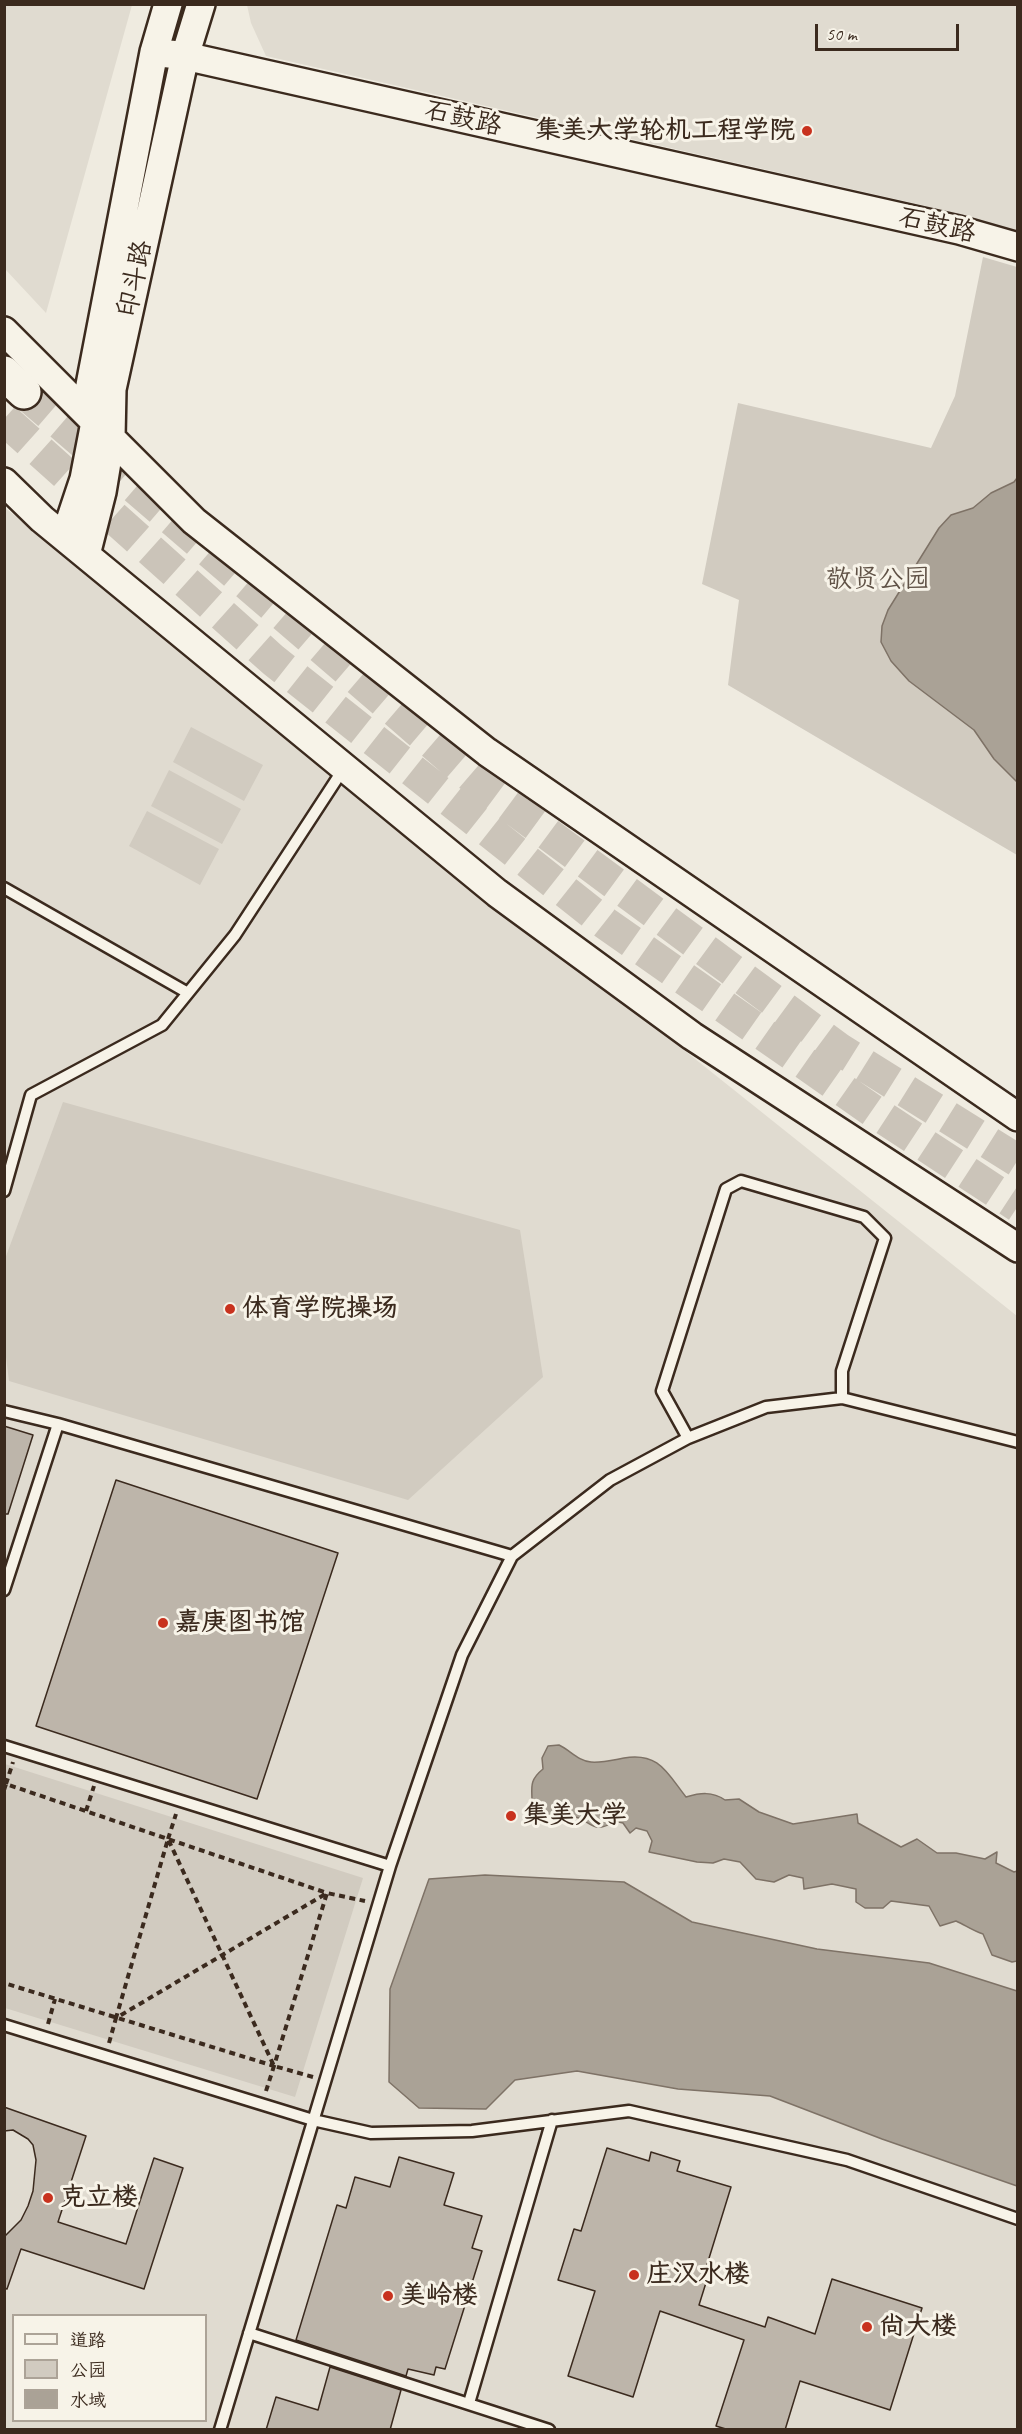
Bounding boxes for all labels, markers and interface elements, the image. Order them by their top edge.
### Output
scale bar [818,12,962,50]
text: 50 m [826,23,857,45]
street label: 石鼓路 [421,95,505,143]
place label: 集美大学轮机工程学院 [535,115,795,147]
marker: 集美大学轮机工程学院 [800,124,814,138]
street label: 石鼓路 [895,202,979,250]
street label: 印斗路 [113,238,159,320]
park label: 敬贤公园 [826,564,930,596]
place label: 体育学院操场 [242,1293,398,1325]
marker: 体育学院操场 [223,1302,237,1316]
place label: 嘉庚图书馆 [175,1607,305,1639]
marker: 嘉庚图书馆 [156,1616,170,1630]
place label: 集美大学 [523,1800,627,1832]
marker: 集美大学 [504,1809,518,1823]
place label: 克立楼 [60,2182,138,2214]
marker: 克立楼 [41,2191,55,2205]
place label: 庄汉水楼 [646,2259,750,2291]
marker: 庄汉水楼 [627,2268,641,2282]
place label: 美岭楼 [400,2280,478,2312]
marker: 美岭楼 [381,2289,395,2303]
place label: 尚大楼 [879,2311,957,2343]
legend [12,2314,207,2422]
marker: 尚大楼 [860,2320,874,2334]
text: 道路 [70,2329,106,2351]
text: 公园 [70,2359,106,2381]
text: 水域 [70,2389,106,2411]

